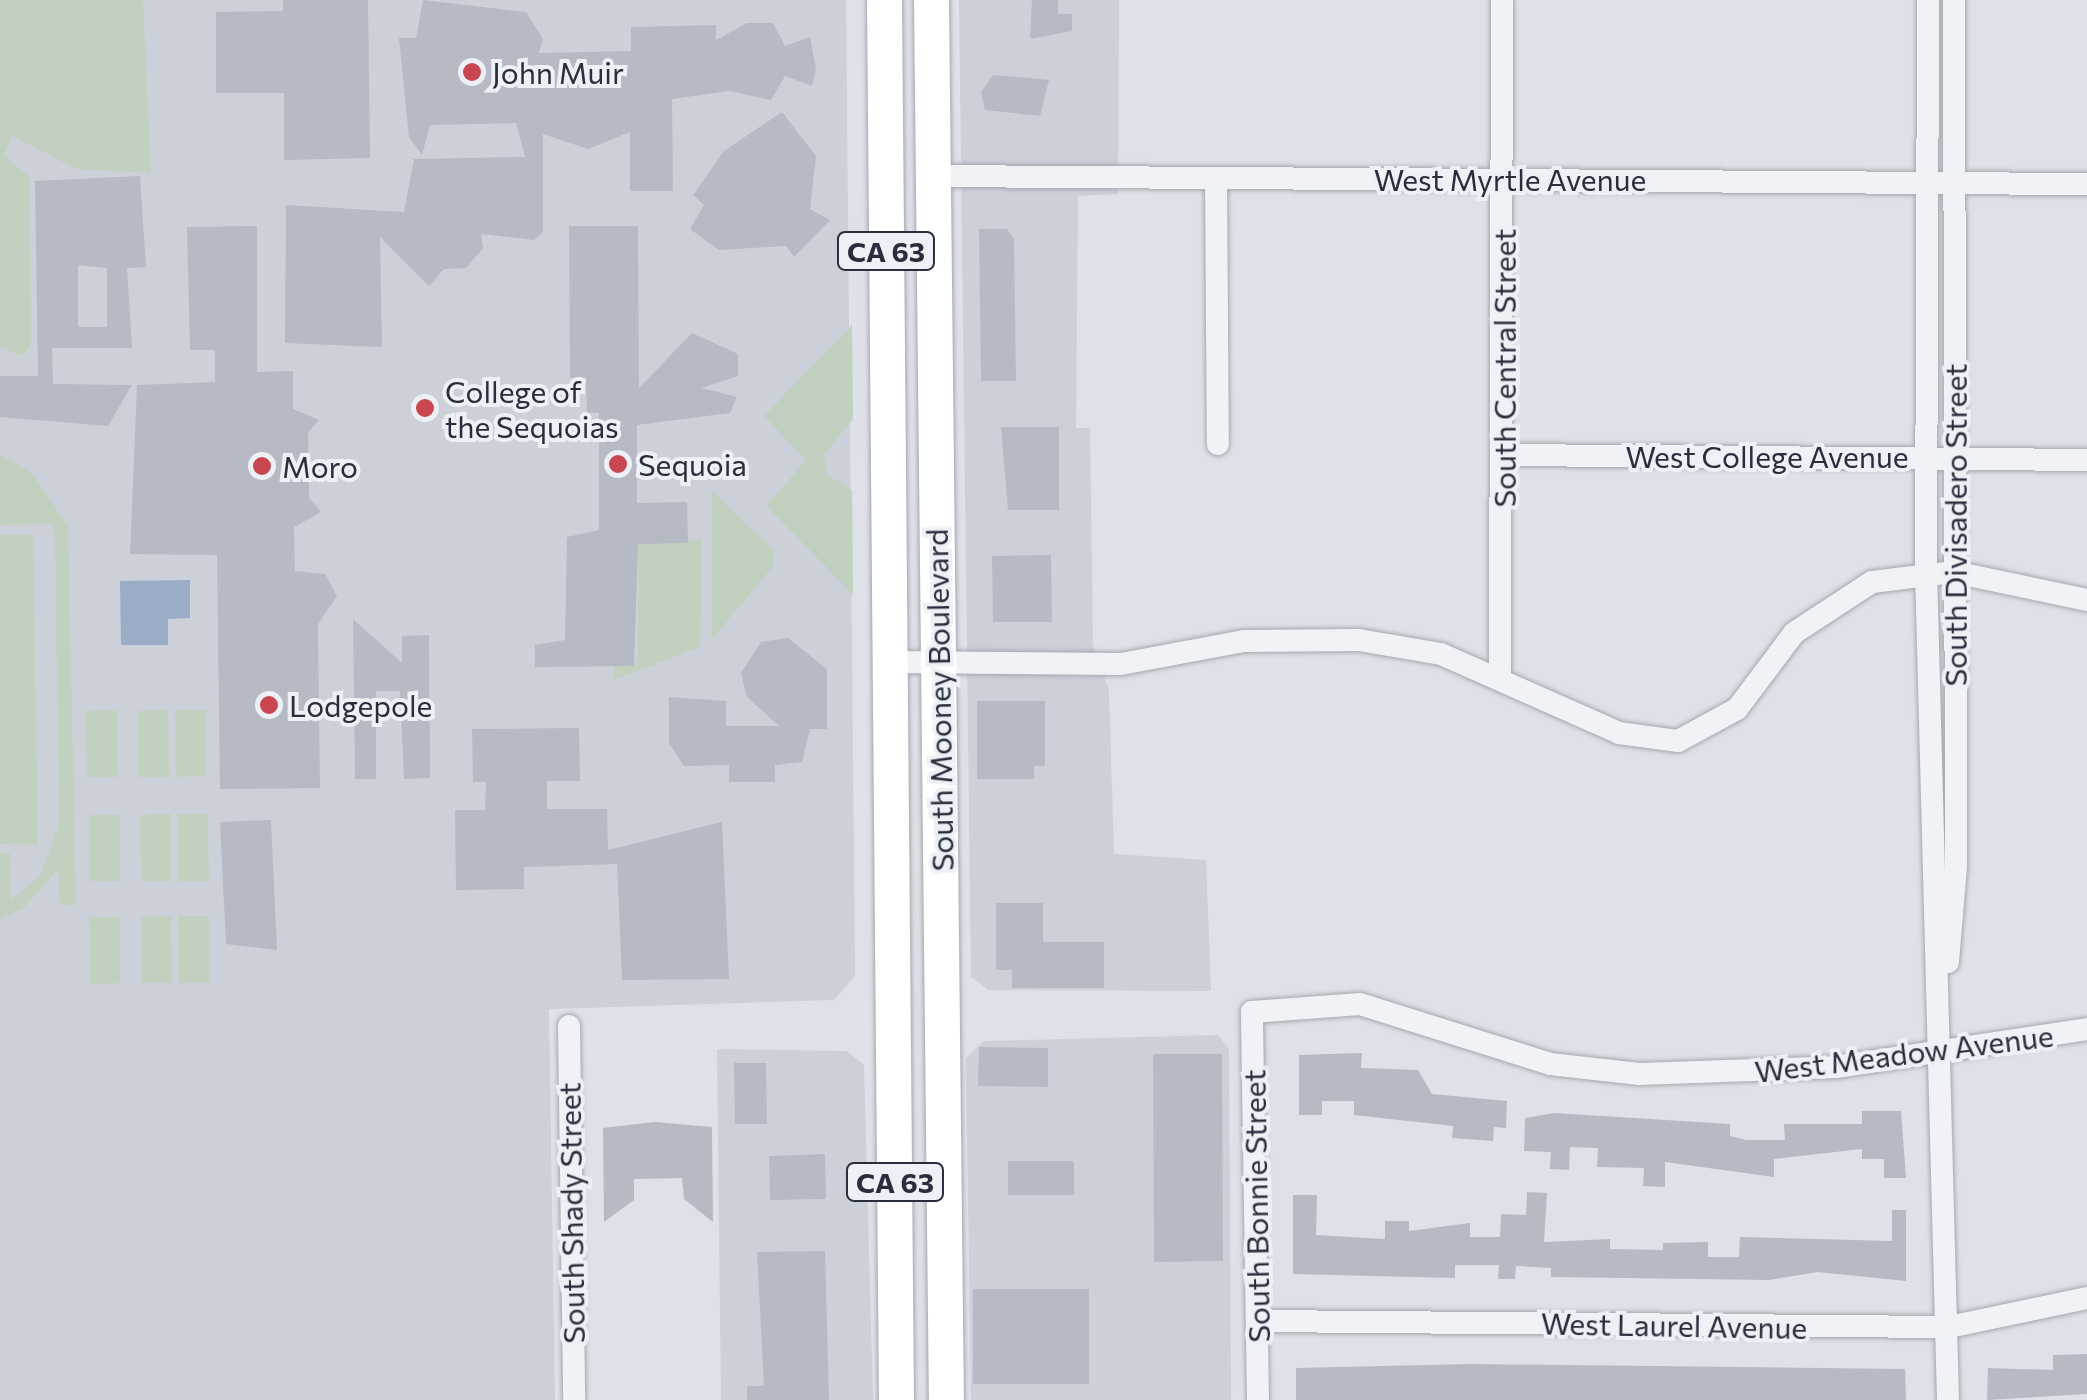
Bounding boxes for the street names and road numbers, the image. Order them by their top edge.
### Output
street label: West Myrtle Avenue [1374,161,1646,197]
road number: CA 63 [836,228,936,274]
street label: South Central Street [1486,229,1522,507]
street label: South Divisadero Street [1937,364,1973,686]
street label: West College Avenue [1625,438,1909,474]
street label: South Mooney Boulevard [918,528,960,872]
street label: West Meadow Avenue [1753,1017,2055,1089]
street label: South Bonnie Street [1236,1069,1276,1343]
street label: South Shady Street [551,1082,591,1344]
road number: CA 63 [845,1159,945,1205]
street label: West Laurel Avenue [1541,1305,1807,1345]

